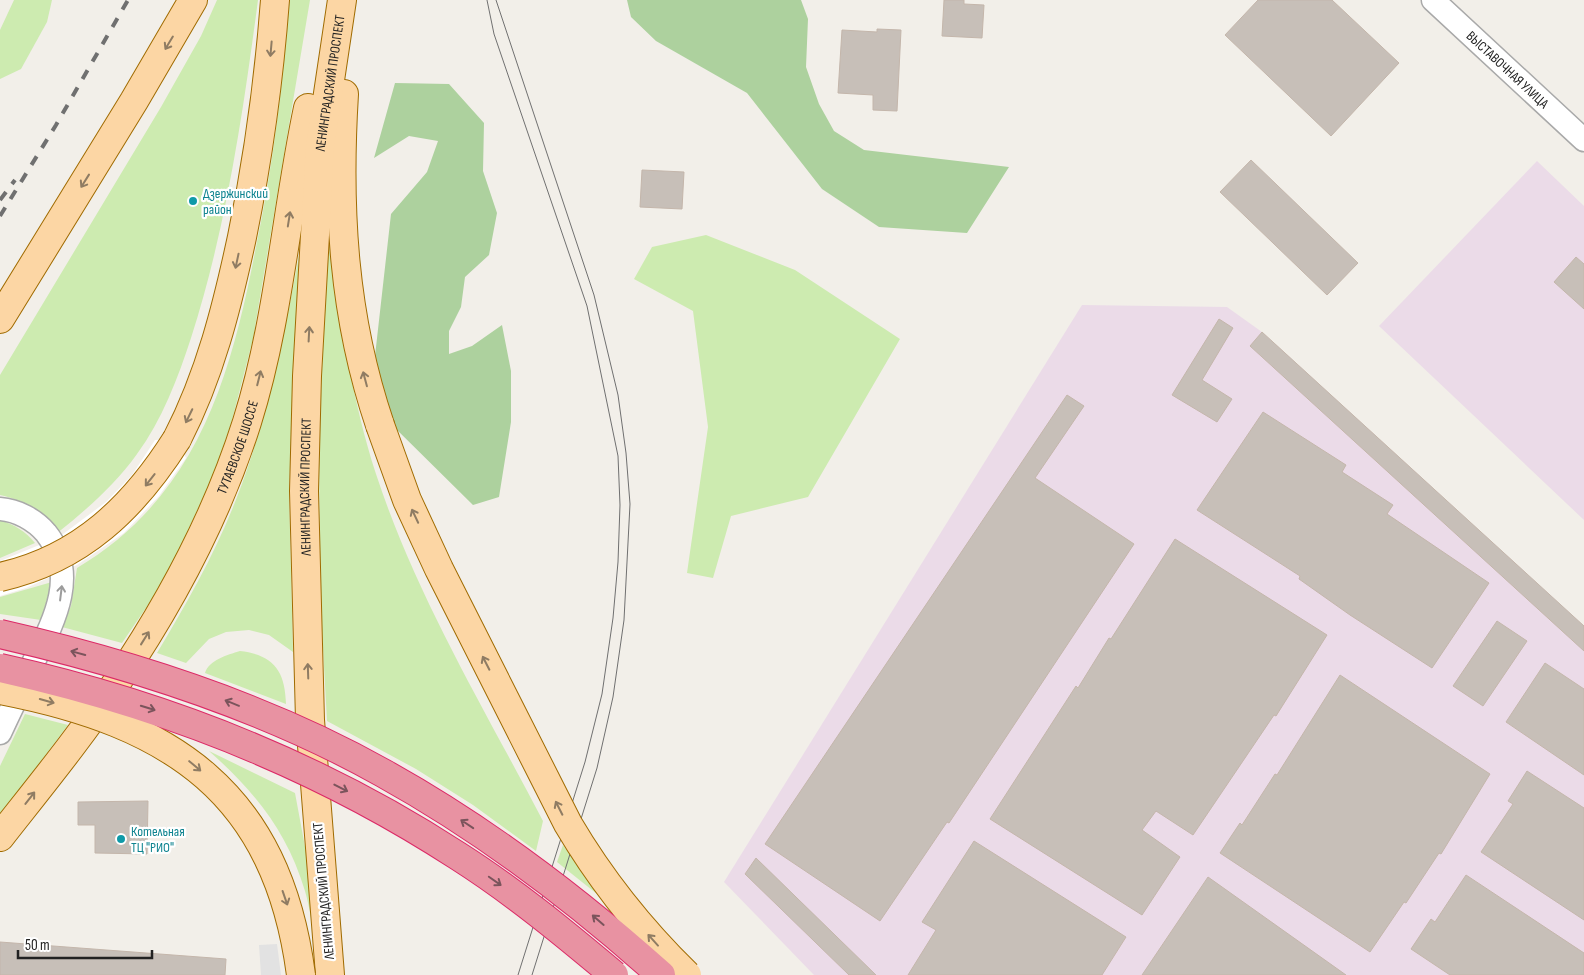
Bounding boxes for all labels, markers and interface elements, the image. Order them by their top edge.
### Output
street label: ЛЕНИНГРАДСКИЙ ПРОСПЕКТ [312,13,349,153]
street label: ВЫСТАВОЧНАЯ УЛИЦА [1463,27,1553,113]
one-way arrow [164,35,174,49]
one-way arrow [266,40,276,56]
one-way arrow [79,174,89,188]
place label: Дзержинский район [203,185,268,218]
marker: Дзержинский район [187,195,199,207]
one-way arrow [285,211,295,227]
one-way arrow [232,252,241,268]
one-way arrow [305,326,314,342]
one-way arrow [255,371,264,387]
one-way arrow [360,371,369,387]
street label: ТУТАЕВСКОЕ ШОССЕ [213,398,262,497]
one-way arrow [184,408,194,423]
street label: ЛЕНИНГРАДСКИЙ ПРОСПЕКТ [296,417,315,557]
one-way arrow [145,473,155,487]
one-way arrow [410,509,420,524]
one-way arrow [56,585,66,601]
one-way arrow [140,632,150,646]
one-way arrow [70,647,86,657]
one-way arrow [481,655,491,670]
one-way arrow [303,663,313,680]
one-way arrow [39,696,55,706]
one-way arrow [225,698,240,707]
one-way arrow [140,703,156,713]
one-way arrow [188,760,201,772]
one-way arrow [334,783,349,793]
one-way arrow [24,792,35,805]
one-way arrow [554,800,564,815]
one-way arrow [460,819,474,829]
street label: ЛЕНИНГРАДСКИЙ ПРОСПЕКТ [309,821,338,961]
place label: Котельная ТЦ "РИО" [131,823,185,856]
marker: Котельная ТЦ "РИО" [115,833,127,845]
one-way arrow [488,876,502,886]
one-way arrow [281,890,290,905]
one-way arrow [591,914,604,926]
scale bar [18,928,151,960]
one-way arrow [647,934,659,946]
text: 50 m [25,936,50,955]

